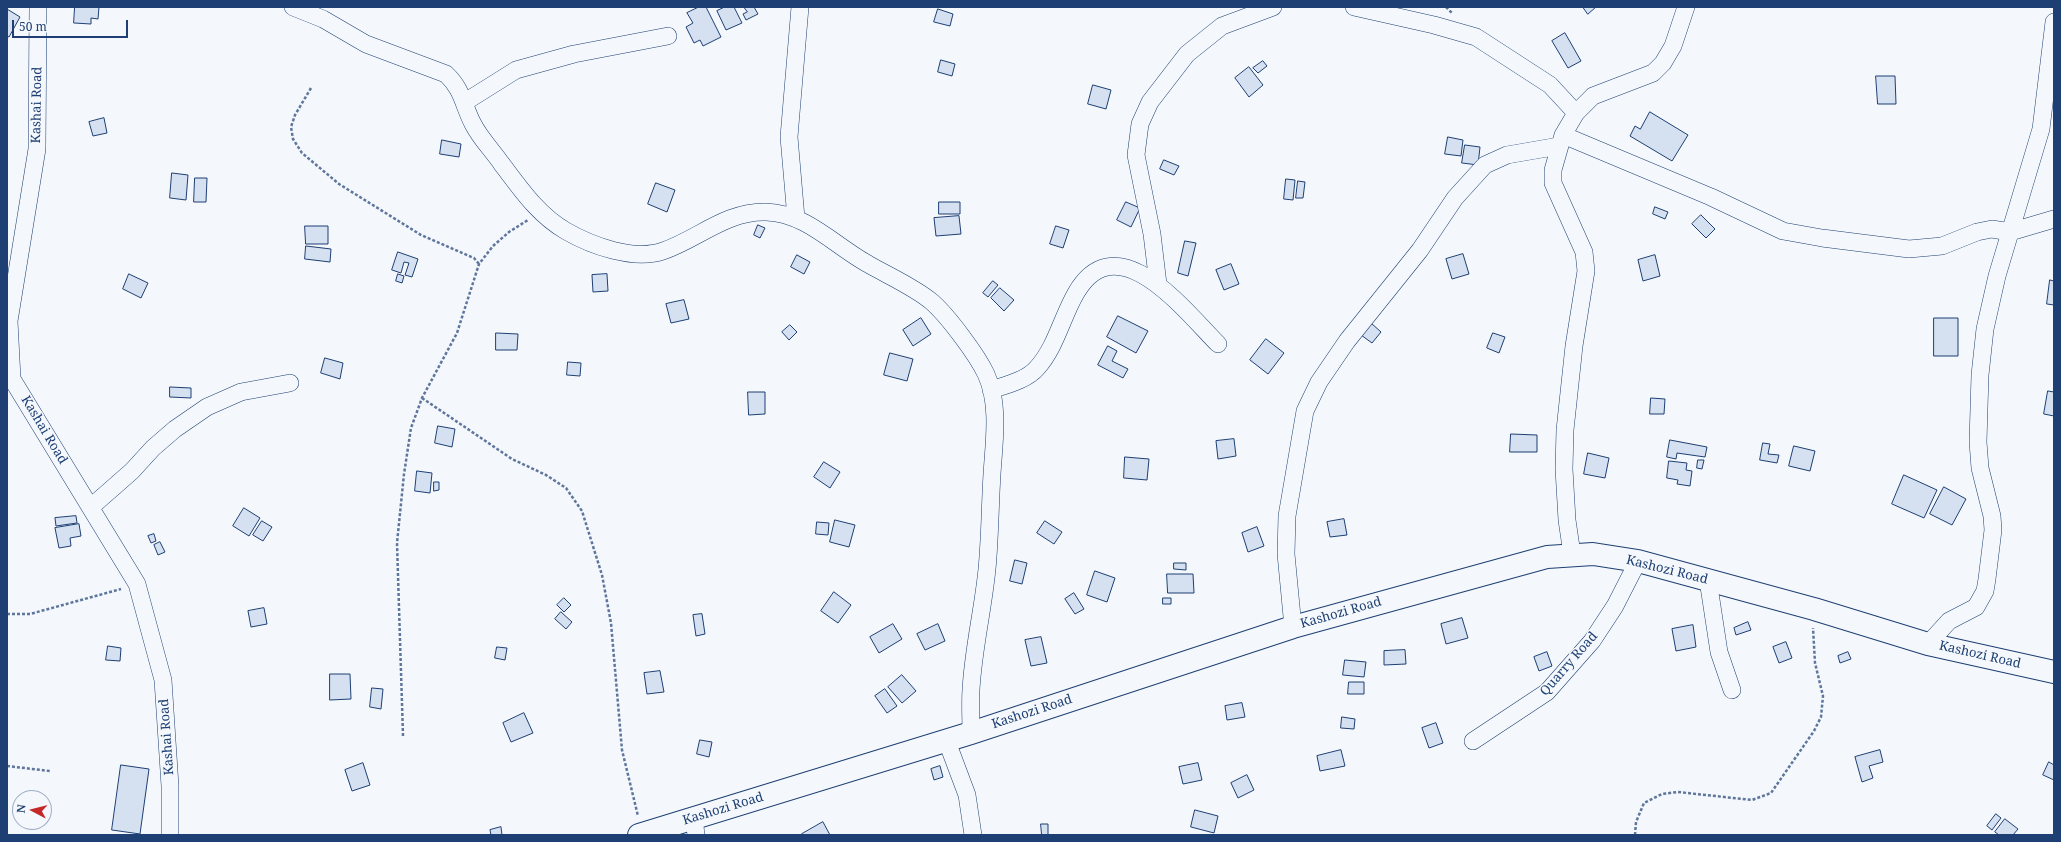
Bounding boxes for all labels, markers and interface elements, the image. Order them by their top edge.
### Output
scale bar [14,12,130,38]
text: 50 m [19,18,47,35]
street label: Kashai Road [29,67,45,143]
street label: Kashai Road [18,393,70,467]
street label: Kashozi Road [1625,552,1709,588]
street label: Kashozi Road [1299,594,1383,632]
street label: Quarry Road [1537,629,1601,699]
street label: Kashozi Road [1938,638,2022,672]
street label: Kashozi Road [990,692,1074,732]
street label: Kashai Road [157,698,177,776]
street label: Kashozi Road [681,789,765,829]
north arrow [12,790,52,830]
text: N [13,803,29,814]

